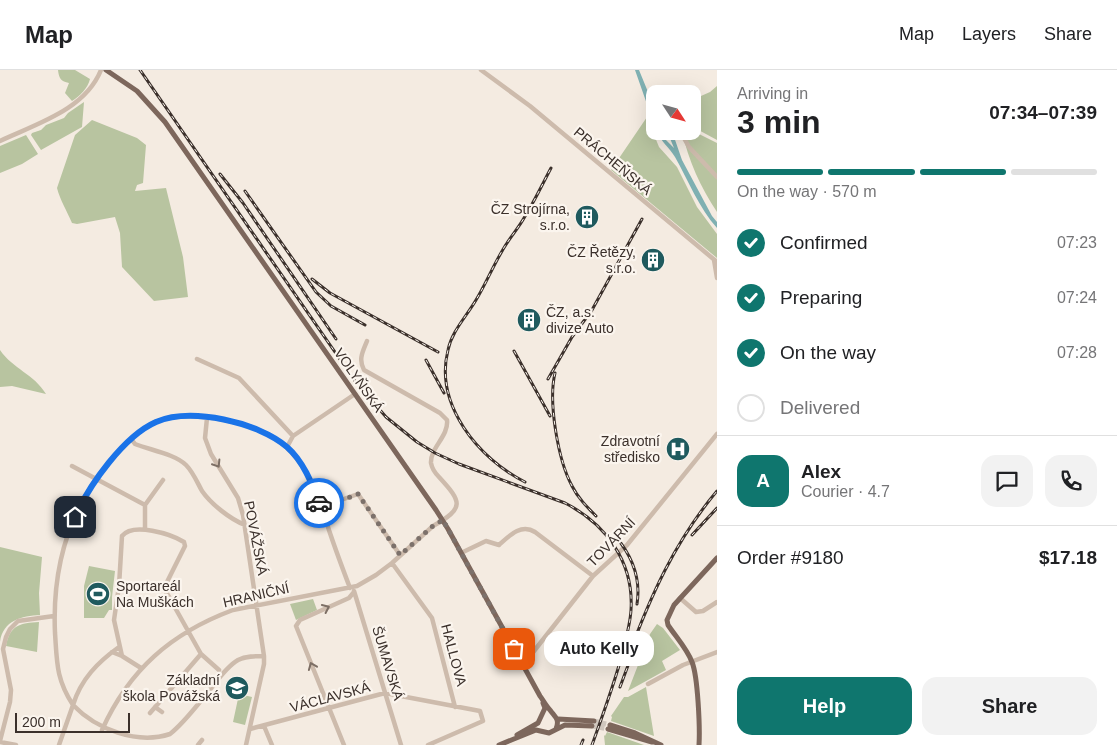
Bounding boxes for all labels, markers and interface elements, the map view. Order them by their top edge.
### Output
text: Map [25,21,73,48]
text: Map [899,24,934,44]
text: Layers [962,24,1016,44]
text: Share [1044,24,1092,44]
north arrow [646,85,701,140]
map controls [646,85,701,140]
text: Arriving in [737,85,808,102]
text: 07:34–07:39 [989,102,1097,123]
text: 3 min [737,104,821,140]
street label: PRÁCHEŇSKÁ [571,124,656,199]
text: On the way · 570 m [737,183,877,200]
place label: ČZ Strojírna, s.r.o. [491,201,570,233]
building icon: ČZ Strojírna, s.r.o. [574,204,600,230]
icon: check [737,229,765,257]
text: Confirmed [780,232,868,253]
text: 07:23 [1057,234,1097,251]
place label: ČZ Řetězy, s.r.o. [567,244,636,276]
building icon: ČZ Řetězy, s.r.o. [640,247,666,273]
icon: check [737,284,765,312]
text: Preparing [780,287,862,308]
text: 07:24 [1057,289,1097,306]
place label: ČZ, a.s. divize Auto [546,304,614,336]
building icon: ČZ, a.s. divize Auto [516,307,542,333]
icon: check [737,339,765,367]
text: On the way [780,342,876,363]
text: 07:28 [1057,344,1097,361]
street label: VOLYŇSKÁ [331,345,387,416]
text: Delivered [780,397,860,418]
place label: Zdravotní středisko [601,433,660,465]
hospital icon: Zdravotní středisko [665,436,691,462]
button: chat [981,455,1033,507]
button: phone [1045,455,1097,507]
one-way arrow [210,458,220,467]
text: Alex [801,461,841,482]
text: A [756,470,770,491]
courier [294,478,344,528]
text: Courier · 4.7 [801,483,890,500]
icon: car [305,489,333,517]
pin [54,496,96,538]
street label: POVÁŽSKÁ [241,499,271,577]
icon: home [61,503,89,531]
street label: TOVÁRNÍ [584,514,638,570]
text: Order #9180 [737,547,844,568]
text: $17.18 [1039,547,1097,568]
place label: Sportareál Na Muškách [116,578,194,610]
street label: HRANIČNÍ [221,580,291,610]
sports icon: Sportareál Na Muškách [85,581,111,607]
one-way arrow [321,604,330,615]
street label: HALLOVA [438,622,470,688]
street label: ŠUMAVSKÁ [369,624,407,703]
pin [493,628,535,670]
callout: Auto Kelly [544,632,654,666]
icon: bag [500,635,528,663]
text: Auto Kelly [559,640,639,657]
one-way arrow [307,662,318,671]
place label: Základní škola Povážská [123,672,220,704]
school or university icon: Základní škola Povážská [224,675,250,701]
button: Help [737,677,912,735]
button: Share [922,677,1097,735]
street label: VÁCLAVSKÁ [288,678,372,715]
scale bar [15,710,130,733]
text: 200 m [22,714,61,730]

